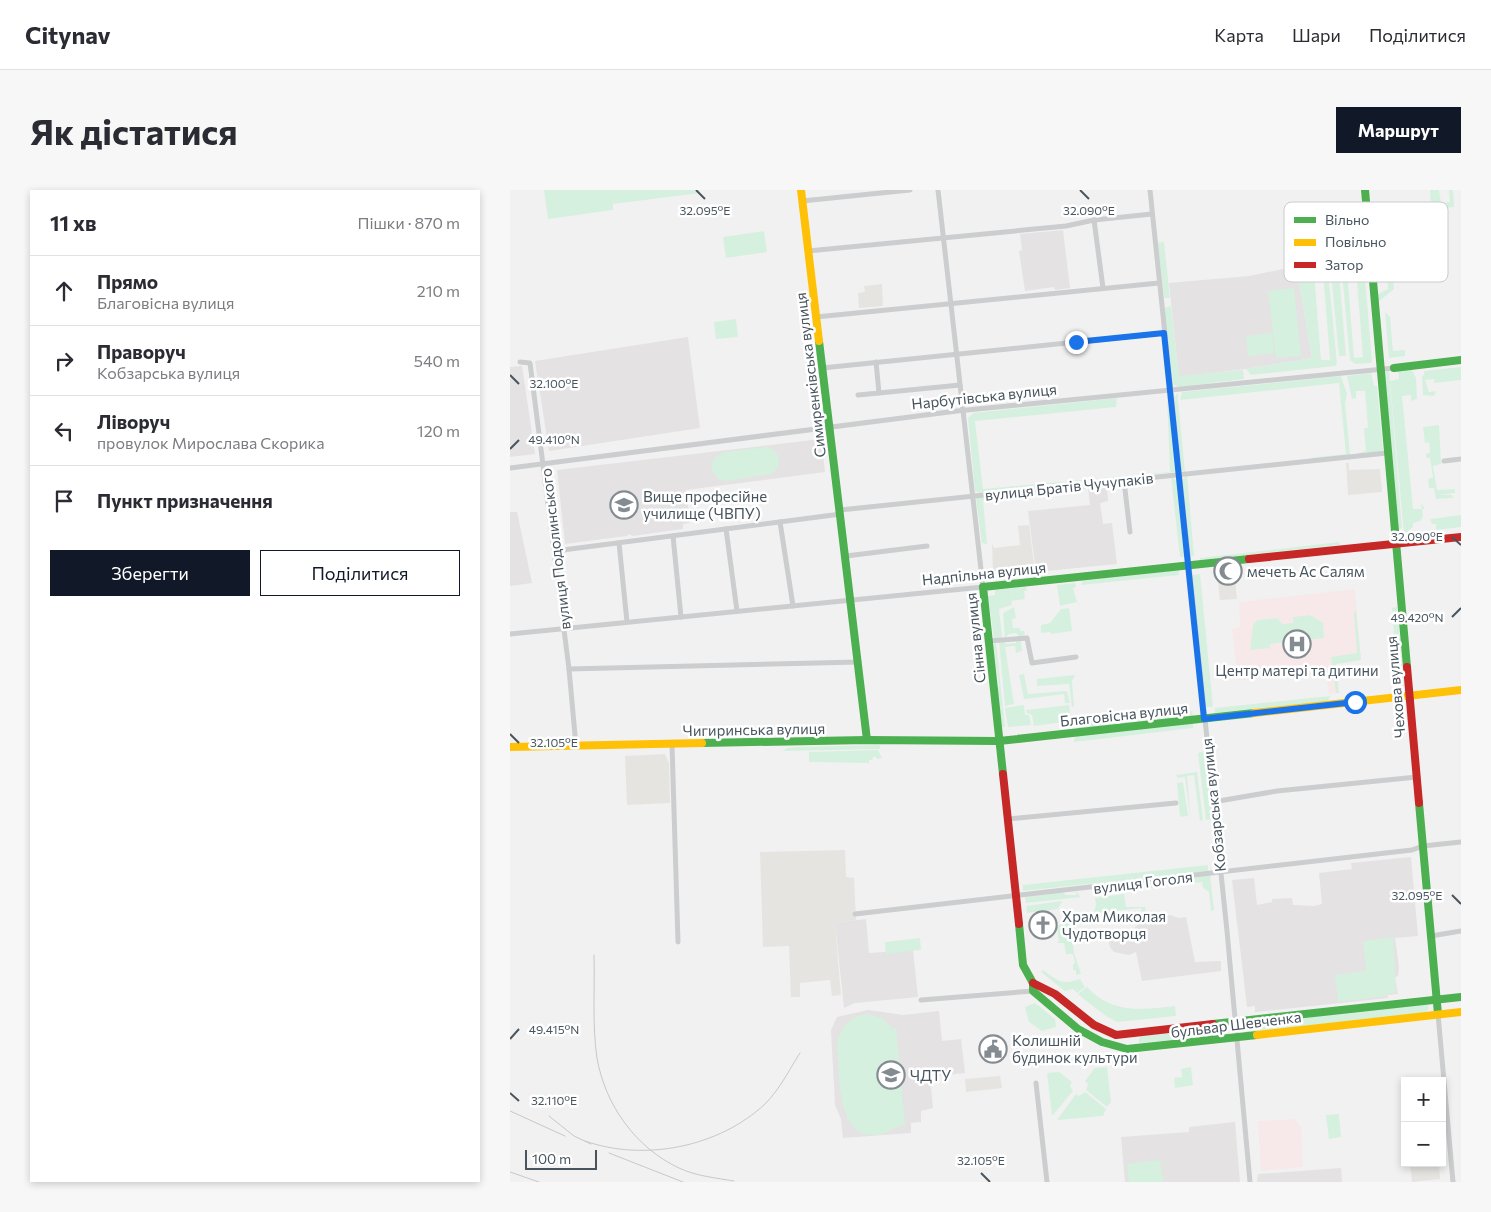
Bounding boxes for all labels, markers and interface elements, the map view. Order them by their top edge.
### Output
text: Citynav [25,20,111,49]
text: Карта [1214,24,1264,46]
text: Шари [1292,24,1341,46]
text: Поділитися [1369,24,1466,46]
button: Маршрут [1336,107,1461,153]
text: Як дістатися [30,109,238,152]
legend [1284,202,1448,282]
text: 32.095°E [680,203,730,217]
text: 32.090°E [1063,203,1115,217]
text: 11 хв [50,210,96,235]
text: Вільно [1325,211,1369,228]
text: Пішки · 870 m [358,213,460,232]
text: Повільно [1325,233,1386,250]
text: Затор [1325,256,1363,273]
text: Прямо [97,270,158,293]
icon: ahead [50,277,78,305]
text: 210 m [417,281,460,300]
street label: Симиренківська вулиця [791,291,829,459]
text: Благовісна вулиця [97,293,234,312]
route end [1065,331,1088,354]
text: Праворуч [97,340,186,363]
icon: right [50,347,78,375]
text: 540 m [414,351,460,370]
text: Кобзарська вулиця [97,363,240,382]
text: 32.100°E [530,376,578,390]
street label: Нарбутівська вулиця [910,379,1058,413]
text: Ліворуч [97,410,170,433]
icon: left [50,417,78,445]
text: 120 m [417,421,460,440]
text: 49.410°N [528,432,580,446]
text: провулок Мирослава Скорика [97,433,324,452]
street label: вулиця Подолинського [536,467,574,631]
street label: вулиця Братів Чучупаків [984,468,1154,504]
icon: arrive [50,487,78,515]
place label: Вище професійне училище (ЧВПУ) [643,487,767,522]
text: Пункт призначення [97,489,273,512]
school or university icon: Вище професійне училище (ЧВПУ) [609,490,639,520]
text: 32.090°E [1391,529,1443,543]
button: Зберегти [50,550,250,596]
button: Поділитися [260,550,460,596]
mosque icon: мечеть Ас Салям [1213,556,1243,586]
street label: Надпільна вулиця [921,558,1047,588]
place label: мечеть Ас Салям [1247,562,1365,580]
street label: Сінна вулиця [961,592,989,684]
text: 49.420°N [1390,610,1444,624]
hospital icon: Центр матері та дитини [1282,629,1312,659]
street label: Чехова вулиця [1382,635,1408,739]
place label: Центр матері та дитини [1215,661,1379,679]
route start [1344,691,1367,714]
street label: Благовісна вулиця [1059,698,1189,730]
street label: Чигиринська вулиця [683,719,825,739]
text: 32.105°E [530,735,578,749]
street label: Кобзарська вулиця [1197,737,1229,873]
street label: вулиця Гоголя [1092,867,1194,897]
text: 32.095°E [1392,888,1442,902]
place label: Храм Миколая Чудотворця [1062,907,1166,942]
church icon: Храм Миколая Чудотворця [1028,910,1058,940]
street label: бульвар Шевченка [1170,1007,1302,1041]
text: 49.415°N [529,1022,579,1036]
place label: Колишній будинок культури [1012,1031,1138,1066]
public building icon: Колишній будинок культури [978,1034,1008,1064]
school or university icon: ЧДТУ [876,1060,906,1090]
place label: ЧДТУ [910,1066,951,1084]
map controls [1401,1077,1446,1167]
button: + [1401,1077,1446,1122]
text: 32.110°E [531,1093,577,1107]
button: − [1401,1122,1446,1167]
scale bar [525,1147,598,1170]
text: 100 m [532,1150,571,1167]
text: 32.105°E [957,1153,1005,1167]

